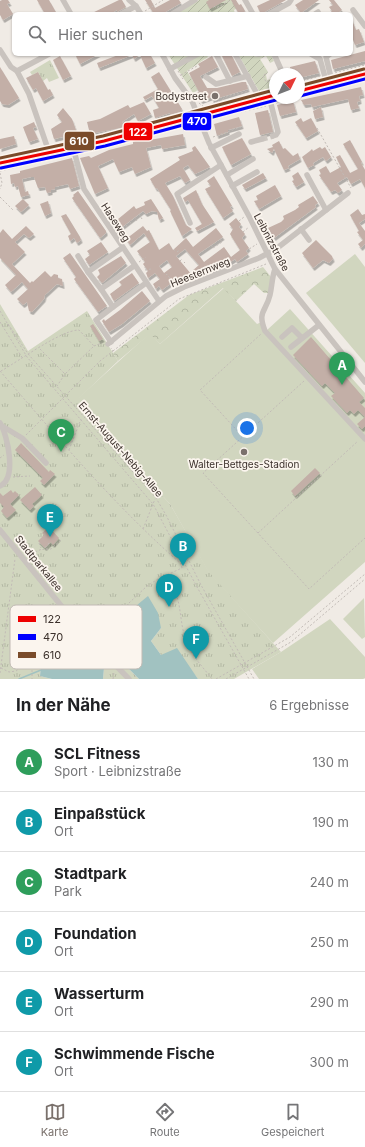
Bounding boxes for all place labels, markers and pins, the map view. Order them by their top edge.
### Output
place label: Bodystreet [156,90,208,102]
marker: Bodystreet [210,91,220,101]
pin: A [329,352,355,385]
pin: C [48,419,74,452]
marker: Walter-Bettges-Stadion [239,447,249,457]
place label: Walter-Bettges-Stadion [189,458,299,470]
pin: E [37,504,63,537]
pin: B [170,533,196,566]
pin: D [156,574,182,607]
pin: F [183,626,209,659]

